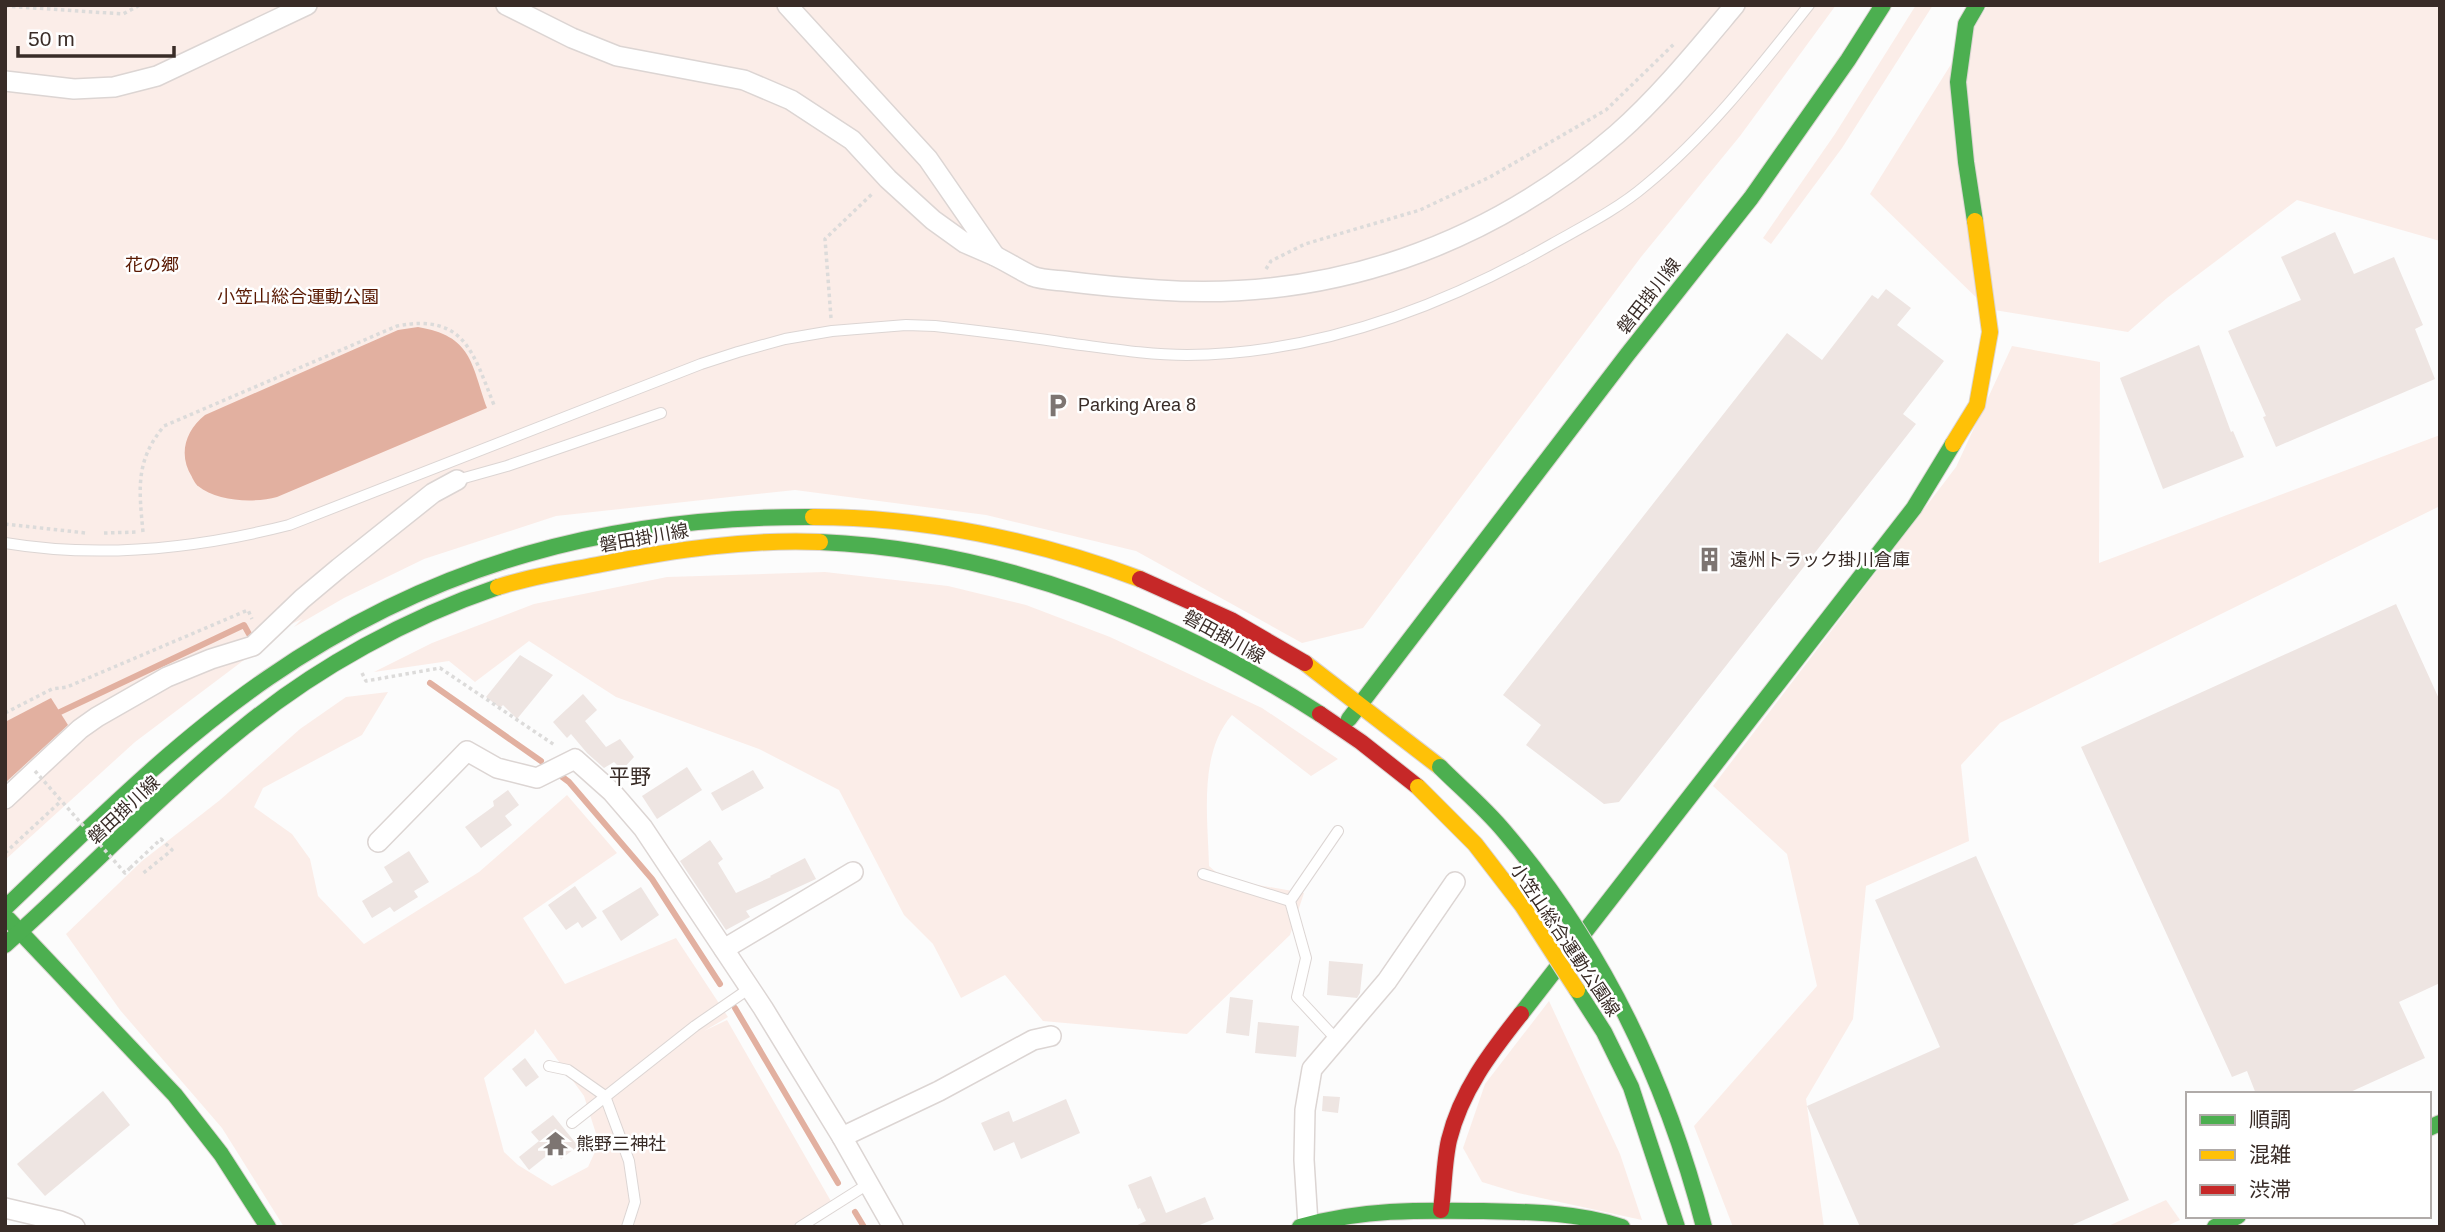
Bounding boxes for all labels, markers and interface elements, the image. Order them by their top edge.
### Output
scale bar [18,14,173,58]
text: 50 m [28,27,75,50]
street label: 磐田掛川線 [1613,254,1685,338]
park label: 花の郷 [125,255,179,275]
park label: 小笠山総合運動公園 [217,287,379,307]
parking icon: Parking Area 8 [1044,391,1072,419]
place label: Parking Area 8 [1078,395,1196,415]
street label: 磐田掛川線 [598,520,690,556]
building icon: 遠州トラック掛川倉庫 [1696,546,1724,574]
place label: 遠州トラック掛川倉庫 [1730,550,1910,570]
street label: 磐田掛川線 [1180,606,1268,668]
district label: 平野 [609,765,651,788]
street label: 磐田掛川線 [84,772,164,848]
street label: 小笠山総合運動公園線 [1506,860,1624,1020]
legend [2186,1092,2431,1218]
text: 順調 [2249,1108,2291,1131]
temple icon: 熊野三神社 [542,1130,570,1158]
place label: 熊野三神社 [576,1134,666,1154]
text: 混雑 [2249,1143,2291,1166]
text: 渋滞 [2249,1178,2291,1201]

